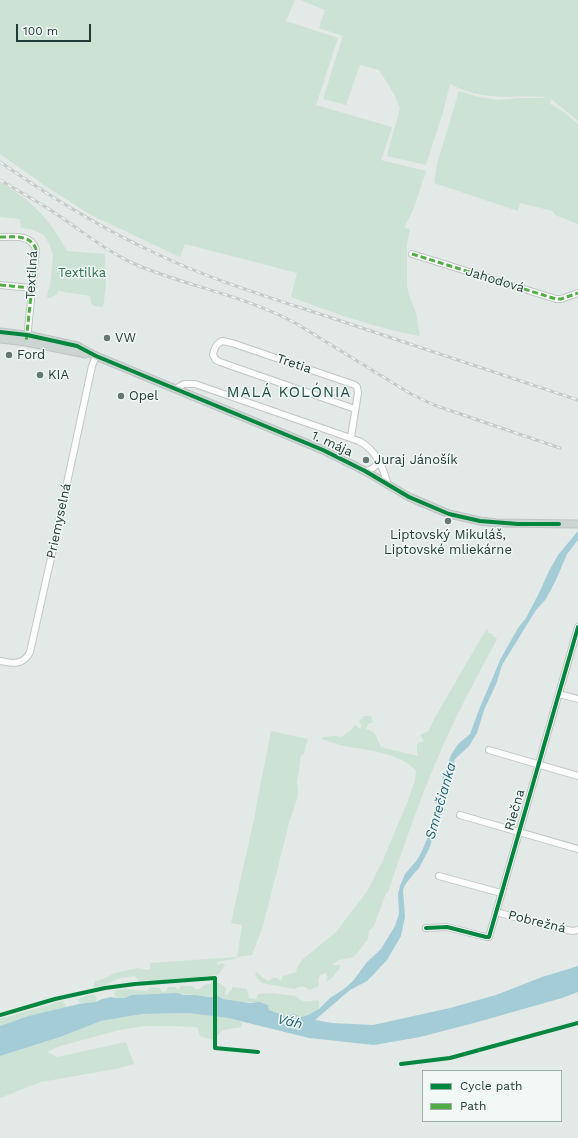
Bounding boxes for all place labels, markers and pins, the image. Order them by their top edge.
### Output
place label: VW [115,330,136,346]
marker: VW [102,333,112,343]
place label: Ford [17,347,45,363]
marker: Ford [4,350,14,360]
place label: KIA [48,367,69,383]
marker: KIA [35,370,45,380]
place label: Opel [129,388,158,404]
marker: Opel [116,391,126,401]
place label: Juraj Jánošík [374,452,458,468]
marker: Juraj Jánošík [361,455,371,465]
marker: Liptovský Mikuláš, Liptovské mliekárne [443,516,453,526]
place label: Liptovský Mikuláš, Liptovské mliekárne [384,527,512,558]

